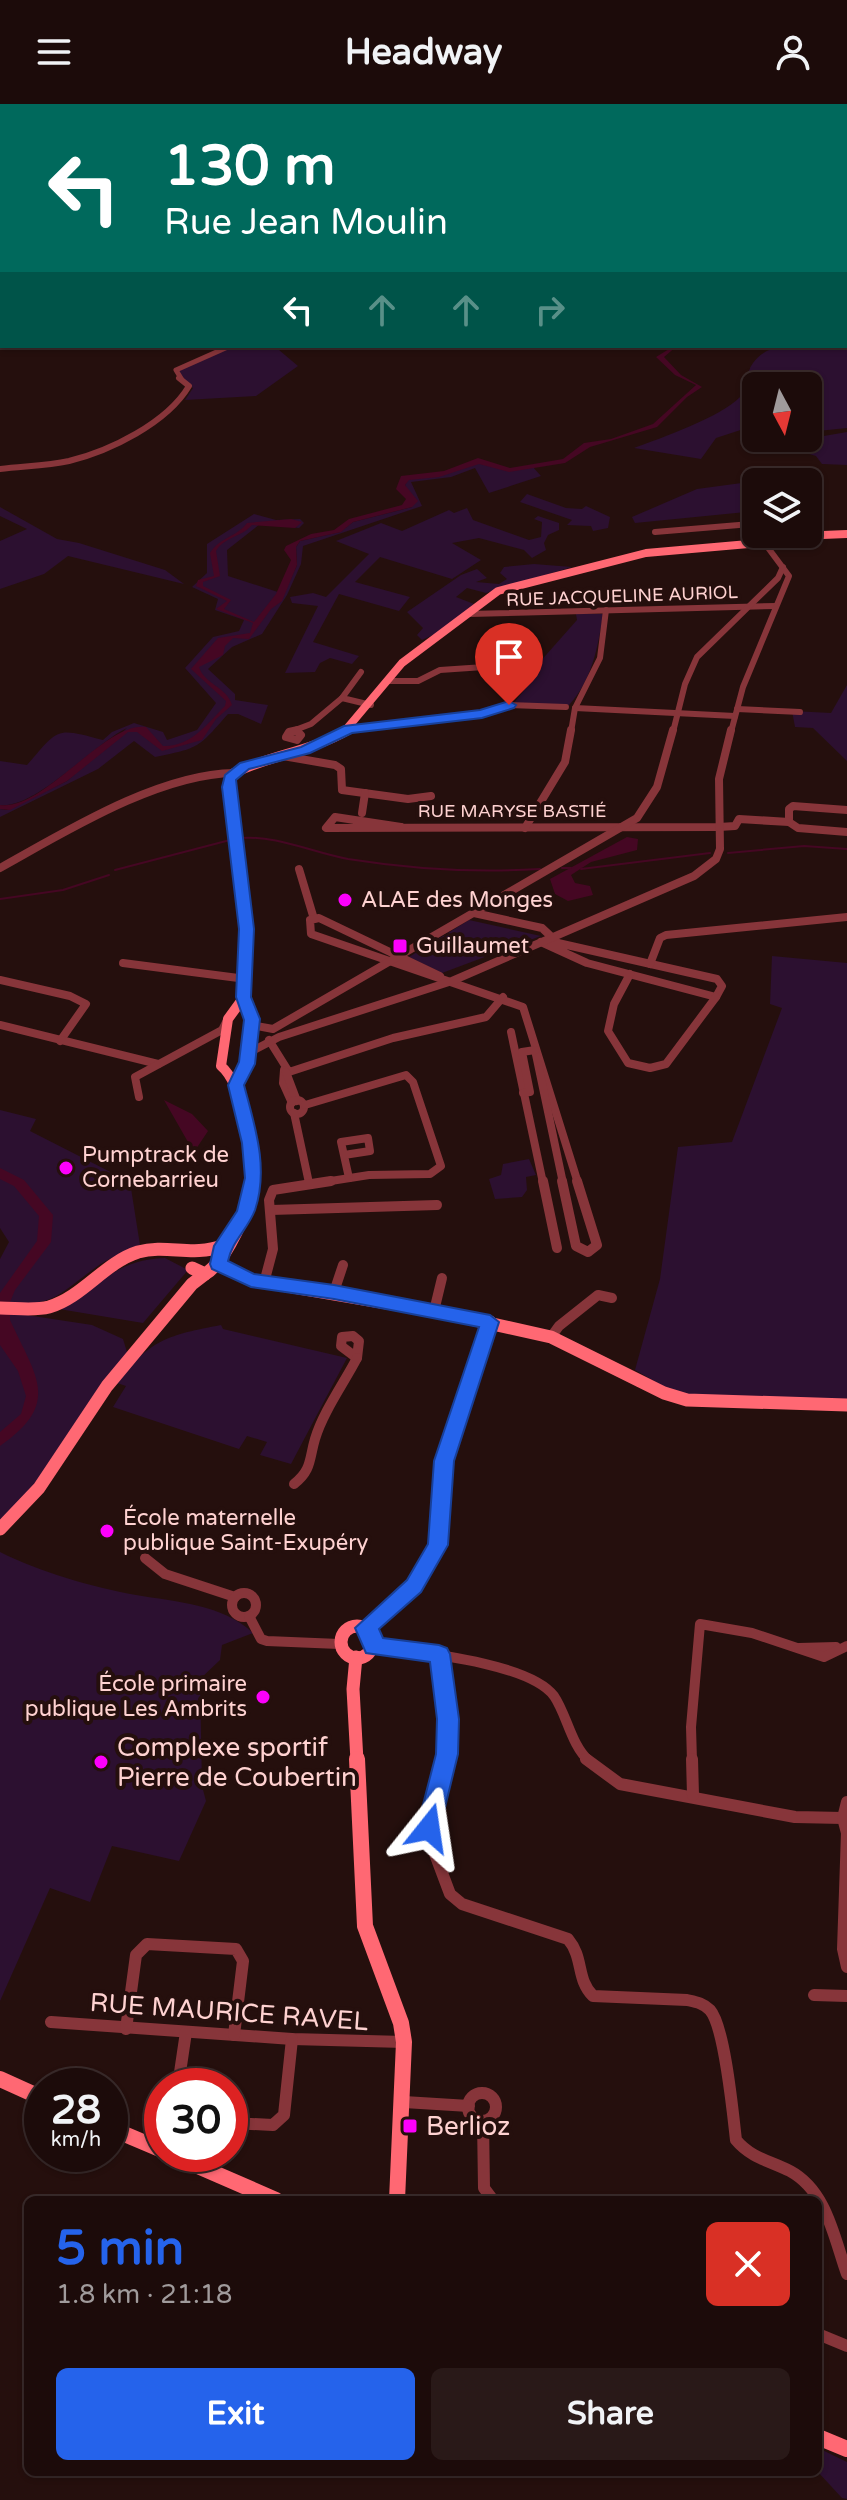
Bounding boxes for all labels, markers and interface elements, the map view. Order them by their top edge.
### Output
icon: menu [32,30,76,74]
icon: person [771,30,815,74]
text: Headway [345,31,502,74]
text: 130 m [164,133,335,200]
icon: left [32,136,136,240]
text: Rue Jean Moulin [164,201,448,244]
icon: left [276,288,320,332]
icon: ahead [360,288,404,332]
icon: ahead [444,288,488,332]
icon: right [528,288,572,332]
north arrow [742,372,822,452]
map controls [742,372,822,548]
button: layers [742,468,822,548]
street label: RUE JACQUELINE AURIOL [506,581,739,611]
pin [475,623,543,705]
icon: arrive [487,635,531,679]
street label: RUE MARYSE BASTIÉ [418,800,606,822]
place label: ALAE des Monges [361,887,553,913]
marker: ALAE des Monges [336,891,354,909]
place label: Guillaumet [416,933,529,959]
marker: Guillaumet [391,937,409,955]
place label: Pumptrack de Cornebarrieu [82,1142,229,1193]
marker: Pumptrack de Cornebarrieu [57,1159,75,1177]
place label: École maternelle publique Saint-Exupéry [123,1504,369,1556]
marker: École maternelle publique Saint-Exupéry [98,1522,116,1540]
place label: École primaire publique Les Ambrits [25,1670,247,1722]
marker: École primaire publique Les Ambrits [254,1688,272,1706]
place label: Complexe sportif Pierre de Coubertin [117,1732,357,1793]
marker: Complexe sportif Pierre de Coubertin [92,1753,110,1771]
position arrow [387,1786,471,1870]
street label: RUE MAURICE RAVEL [89,1987,369,2037]
speed limit sign: 30 [144,2068,248,2172]
text: 28 [51,2086,101,2134]
place label: Berlioz [426,2111,510,2142]
marker: Berlioz [401,2117,419,2135]
text: km/h [51,2128,101,2152]
text: 5 min [56,2220,184,2278]
button: close [706,2222,790,2306]
text: 1.8 km · 21:18 [56,2279,232,2310]
button: Exit [56,2368,415,2460]
button: Share [431,2368,790,2460]

